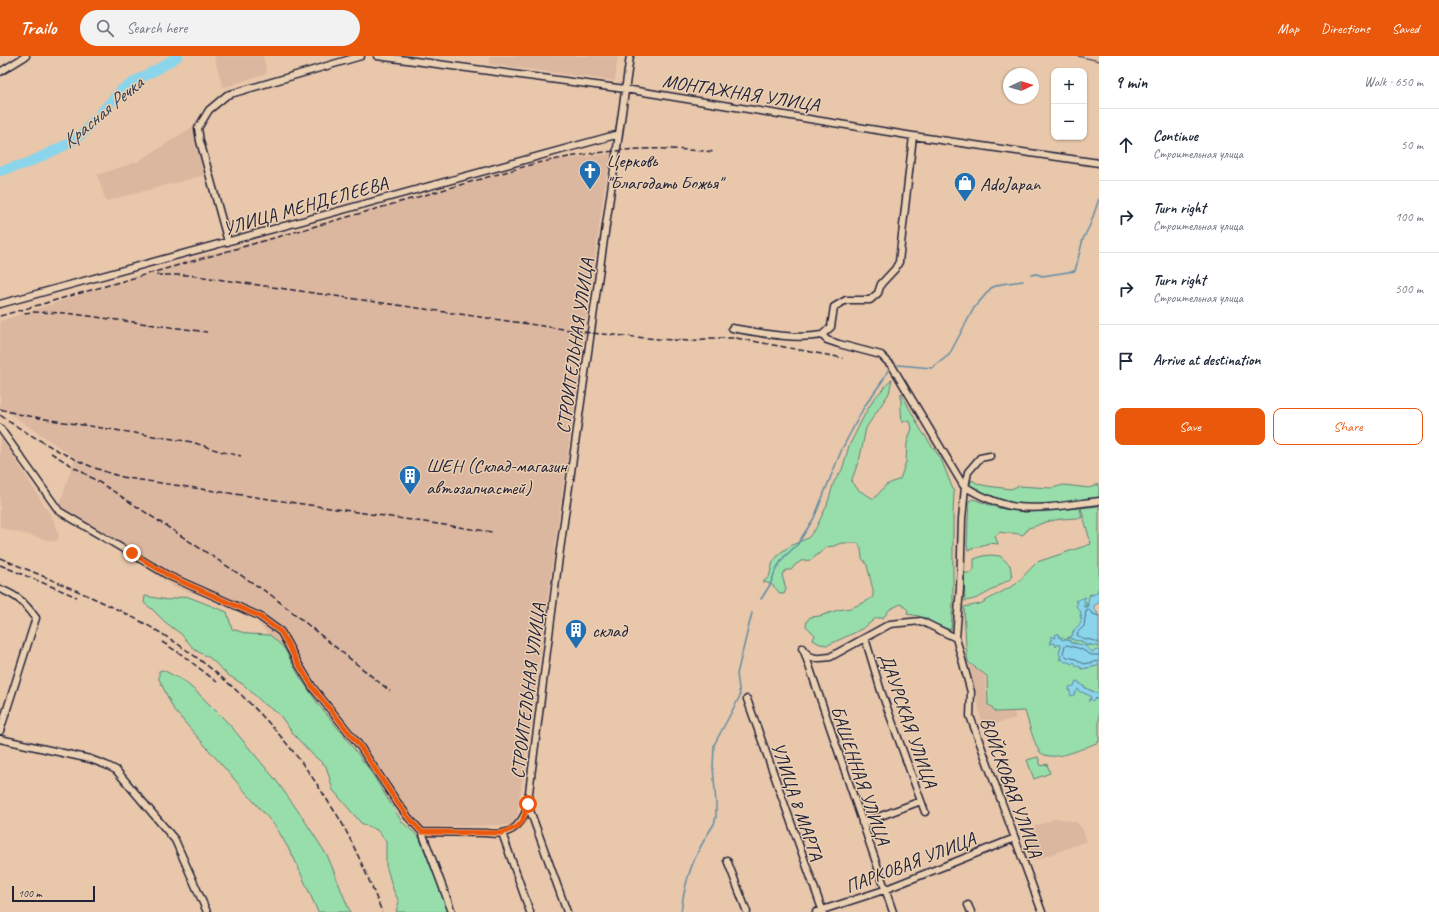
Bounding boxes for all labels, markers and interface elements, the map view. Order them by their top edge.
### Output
search box [80,10,360,46]
text: Trailo [20,16,56,40]
icon: search [94,17,116,39]
text: Search here [126,19,188,38]
text: Map [1278,20,1299,37]
text: Directions [1321,20,1370,37]
text: Saved [1392,20,1419,37]
north arrow [1003,68,1039,104]
map controls [1051,68,1087,140]
button: + [1051,68,1087,104]
street label: МОНТАЖНАЯ УЛИЦА [661,69,822,117]
water label: Красная Речка [56,70,150,154]
text: 9 min [1115,72,1147,93]
text: Walk · 650 m [1364,74,1423,90]
button: − [1051,104,1087,140]
text: Continue [1153,127,1198,146]
icon: ahead [1115,134,1137,156]
text: 50 m [1401,137,1423,153]
text: Строительная улица [1153,146,1243,162]
place label: Церковь "Благодать Божья" [606,149,726,195]
church icon: Церковь "Благодать Божья" [577,158,603,191]
shop icon: AdoJapan [952,170,978,203]
street label: УЛИЦА МЕНДЕЛЕЕВА [220,171,391,241]
place label: AdoJapan [980,172,1042,196]
text: Turn right [1153,199,1206,218]
icon: right [1115,206,1137,228]
text: 100 m [1395,209,1423,225]
text: Строительная улица [1153,218,1243,234]
street label: СТРОИТЕЛЬНАЯ УЛИЦА [551,257,599,435]
text: Turn right [1153,271,1206,290]
icon: right [1115,278,1137,300]
text: 500 m [1395,281,1423,297]
text: Строительная улица [1153,290,1243,306]
icon: arrive [1115,350,1137,372]
text: Arrive at destination [1153,351,1260,370]
button: Save [1115,408,1265,445]
button: Share [1273,408,1423,445]
place label: ШЕН (Склад-магазин автозапчастей) [426,454,568,500]
building icon: ШЕН (Склад-магазин автозапчастей) [397,463,423,496]
route end [123,544,141,562]
street label: СТРОИТЕЛЬНАЯ УЛИЦА [505,602,551,780]
building icon: склад [563,617,589,650]
place label: склад [592,619,629,643]
street label: ДАУРСКАЯ УЛИЦА [874,650,943,792]
street label: БАШЕННАЯ УЛИЦА [825,703,896,849]
street label: ВОЙСКОВАЯ УЛИЦА [975,714,1048,861]
street label: УЛИЦА 8 МАРТА [766,739,829,864]
route start [519,795,537,813]
street label: ПАРКОВАЯ УЛИЦА [842,827,980,899]
scale bar [12,884,95,903]
text: 100 m [18,886,42,900]

